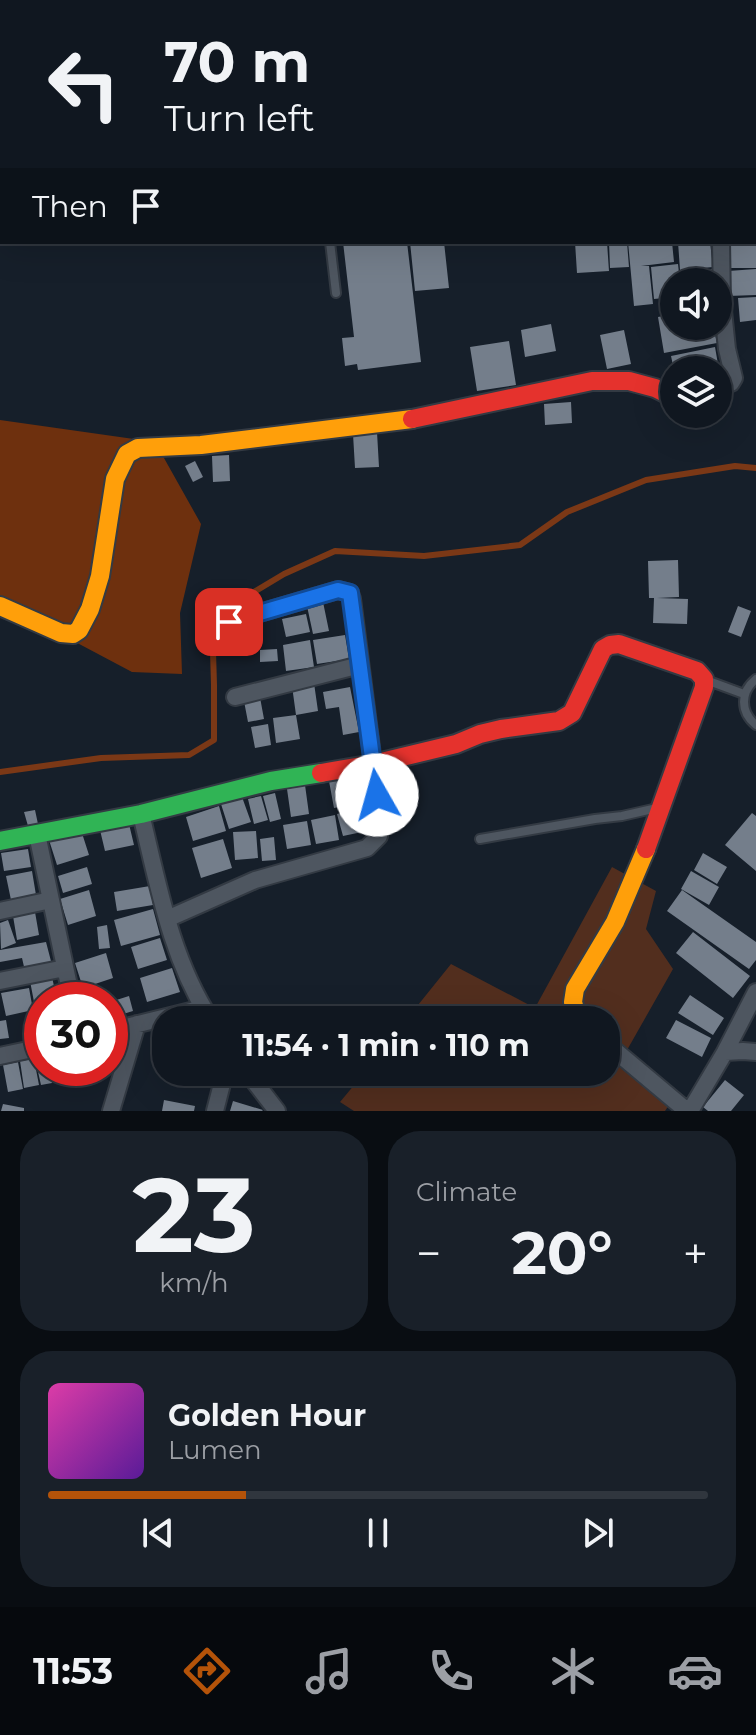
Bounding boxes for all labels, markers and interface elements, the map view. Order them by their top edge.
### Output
text: 70 m [164,28,310,96]
icon: left [32,32,136,136]
text: Turn left [164,96,315,140]
icon: arrive [124,184,168,228]
text: Then [32,188,108,225]
map controls [660,268,732,428]
button: sound [660,268,732,340]
button: layers [660,356,732,428]
pin [195,588,263,656]
icon: arrive [207,600,251,644]
position arrow [335,753,419,837]
speed limit sign: 30 [24,982,128,1086]
text: 11:54 · 1 min · 110 m [242,1027,530,1064]
text: 23 [133,1151,255,1278]
text: Climate [416,1176,517,1208]
text: 20° [511,1216,613,1289]
text: − [416,1226,441,1280]
text: + [683,1226,708,1280]
text: km/h [159,1267,229,1299]
text: Golden Hour [168,1397,366,1434]
text: Lumen [168,1434,261,1466]
icon: previous [136,1511,180,1555]
icon: pause [356,1511,400,1555]
icon: next [576,1511,620,1555]
icon: directions [179,1643,235,1699]
icon: music [301,1643,357,1699]
icon: phone [423,1643,479,1699]
icon: climate [545,1643,601,1699]
icon: car [667,1643,723,1699]
text: 11:53 [33,1649,113,1693]

